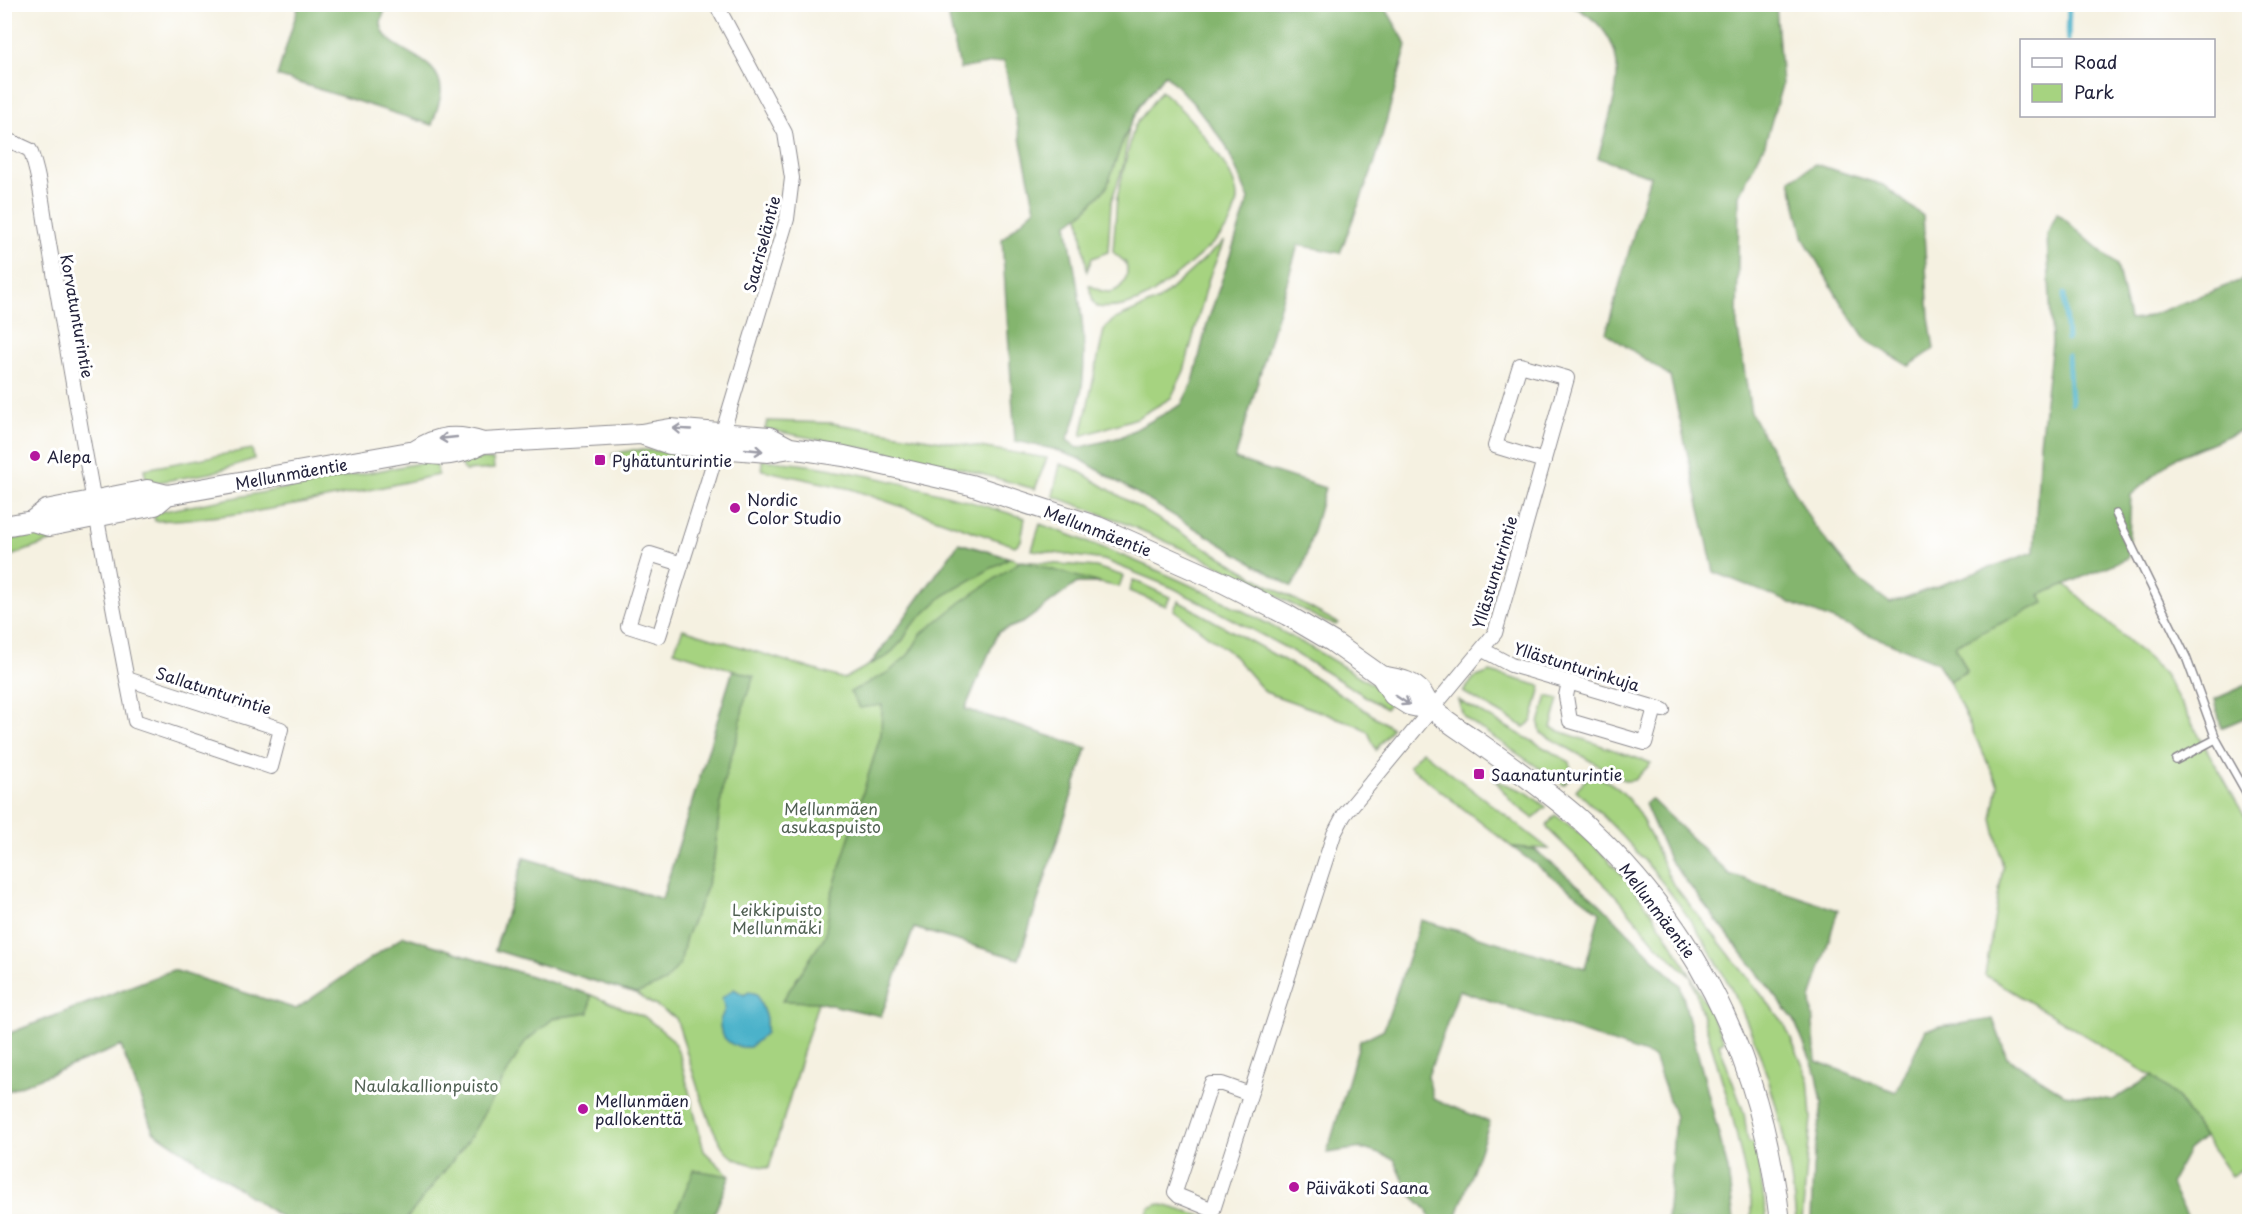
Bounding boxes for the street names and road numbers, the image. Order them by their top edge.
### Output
street label: Saariseläntie [737,193,785,295]
street label: Korvatunturintie [55,252,101,380]
street label: Mellunmäentie [233,451,349,495]
street label: Mellunmäentie [1041,498,1155,562]
street label: Yllästunturintie [1465,513,1523,631]
street label: Yllästunturinkuja [1511,635,1643,697]
street label: Sallatunturintie [153,660,275,720]
street label: Mellunmäentie [1614,857,1702,963]

